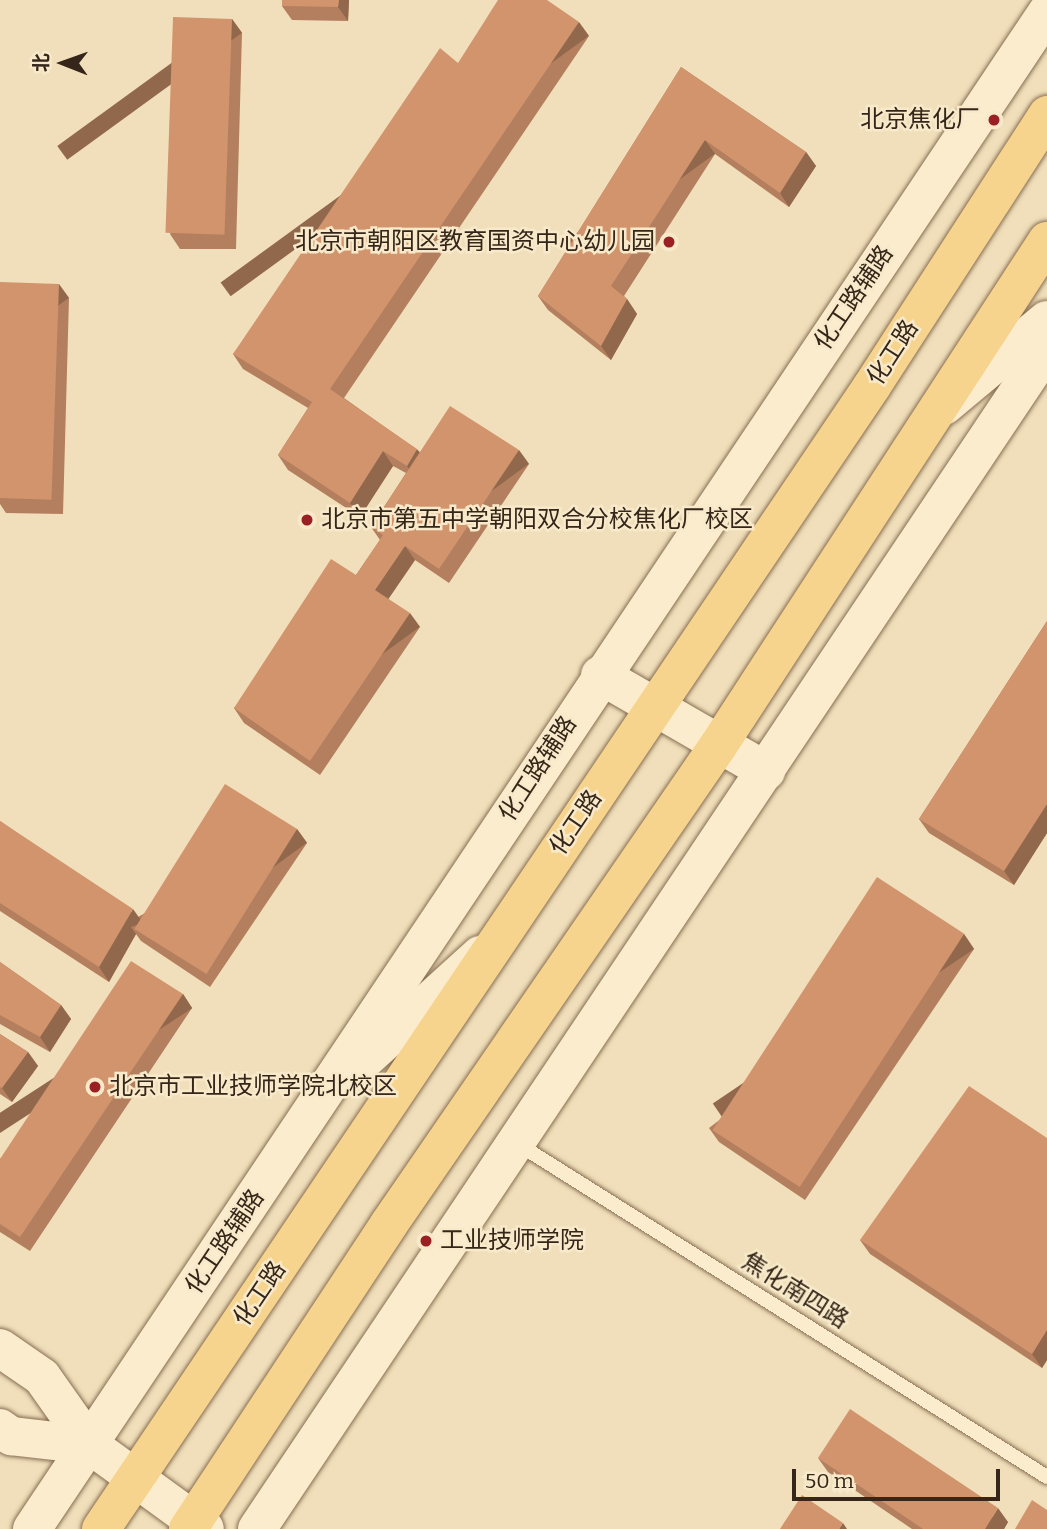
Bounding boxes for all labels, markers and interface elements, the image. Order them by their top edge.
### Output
north arrow [28,28,98,98]
text: 北 [30,53,53,72]
place label: 北京焦化厂 [860,106,980,134]
marker: 北京焦化厂 [986,112,1002,128]
place label: 北京市朝阳区教育国资中心幼儿园 [295,228,655,256]
marker: 北京市朝阳区教育国资中心幼儿园 [661,234,677,250]
street label: 化工路辅路 [809,240,899,356]
street label: 化工路 [861,315,925,391]
place label: 北京市第五中学朝阳双合分校焦化厂校区 [321,506,753,534]
marker: 北京市第五中学朝阳双合分校焦化厂校区 [299,512,315,528]
street label: 化工路辅路 [493,711,583,827]
street label: 化工路 [544,785,608,861]
place label: 北京市工业技师学院北校区 [109,1073,397,1101]
marker: 北京市工业技师学院北校区 [87,1079,103,1095]
street label: 化工路辅路 [180,1184,270,1300]
place label: 工业技师学院 [440,1227,584,1255]
marker: 工业技师学院 [418,1233,434,1249]
street label: 焦化南四路 [736,1247,854,1335]
street label: 化工路 [228,1256,292,1332]
scale bar [795,1456,1003,1500]
text: 50 m [805,1468,854,1494]

